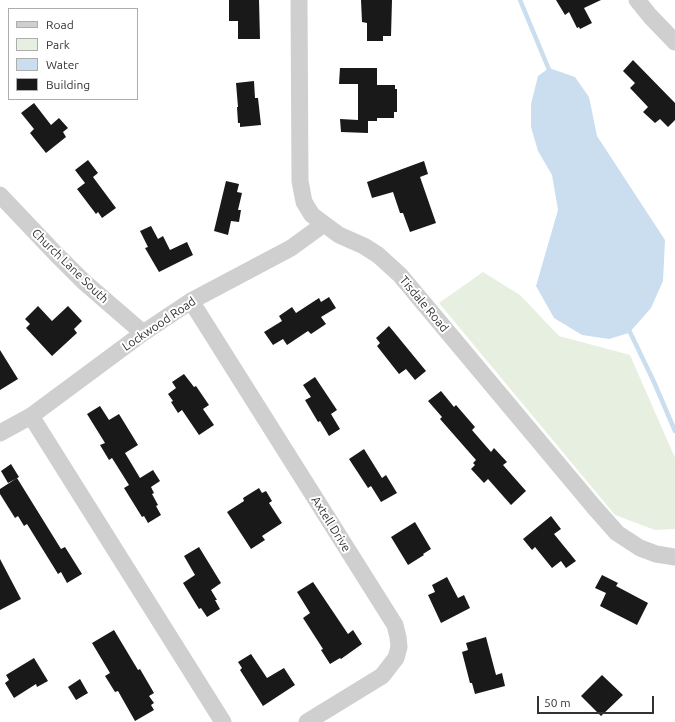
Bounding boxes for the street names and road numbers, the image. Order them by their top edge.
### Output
street label: Church Lane South [29,226,111,306]
street label: Tisdale Road [396,273,452,335]
street label: Lockwood Road [120,294,198,354]
street label: Axtell Drive [308,494,354,554]

